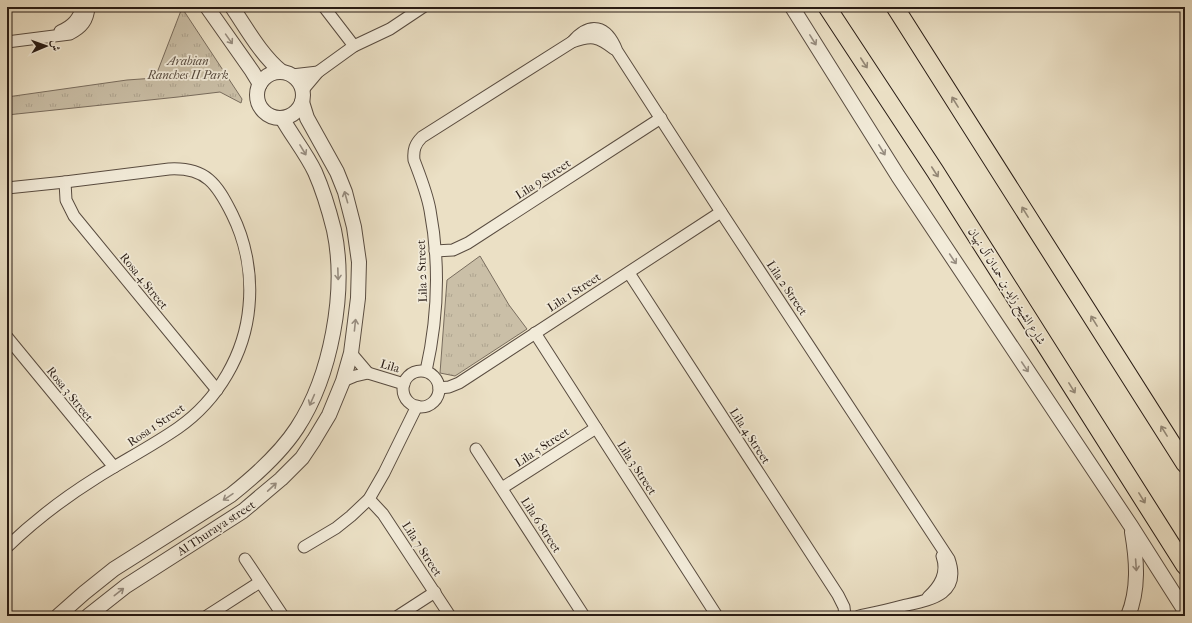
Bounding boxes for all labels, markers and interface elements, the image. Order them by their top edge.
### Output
north arrow [26,26,66,66]
one-way arrow [225,33,234,44]
one-way arrow [809,34,817,46]
text: ش [49,40,62,51]
park label: Arabian Ranches II Park [146,54,229,82]
one-way arrow [860,57,868,68]
one-way arrow [951,97,959,108]
one-way arrow [299,144,307,156]
one-way arrow [878,144,886,155]
street label: Lila 9 Street [513,156,574,202]
one-way arrow [932,166,940,178]
one-way arrow [342,191,349,204]
one-way arrow [1020,206,1028,218]
street label: شارع الشيخ زايد بن حمدان آل نهيان [962,224,1050,349]
street label: Lila 2 Street [414,239,430,303]
street label: Rosa 4 Street [117,250,171,313]
one-way arrow [949,253,957,264]
street label: Lila 2 Street [764,258,811,318]
one-way arrow [334,267,341,280]
street label: Lila 1 Street [545,269,604,314]
one-way arrow [1090,315,1098,327]
one-way arrow [351,319,359,332]
street label: Lila [379,356,402,376]
one-way arrow [1021,361,1029,372]
street label: Rosa 3 Street [44,364,97,425]
one-way arrow [1069,382,1077,394]
one-way arrow [308,394,315,406]
street label: Rosa 1 Street [125,400,188,449]
street label: Lila 4 Street [727,406,774,467]
street label: Lila 5 Street [512,424,572,470]
one-way arrow [1160,426,1168,437]
street label: Lila 3 Street [614,438,660,498]
one-way arrow [267,482,277,492]
one-way arrow [1138,492,1146,503]
one-way arrow [222,493,233,501]
street label: Lila 6 Street [518,495,564,556]
street label: Al Thuraya street [174,497,258,559]
street label: Lila 7 Street [399,519,445,580]
one-way arrow [1132,558,1139,571]
one-way arrow [113,587,124,596]

